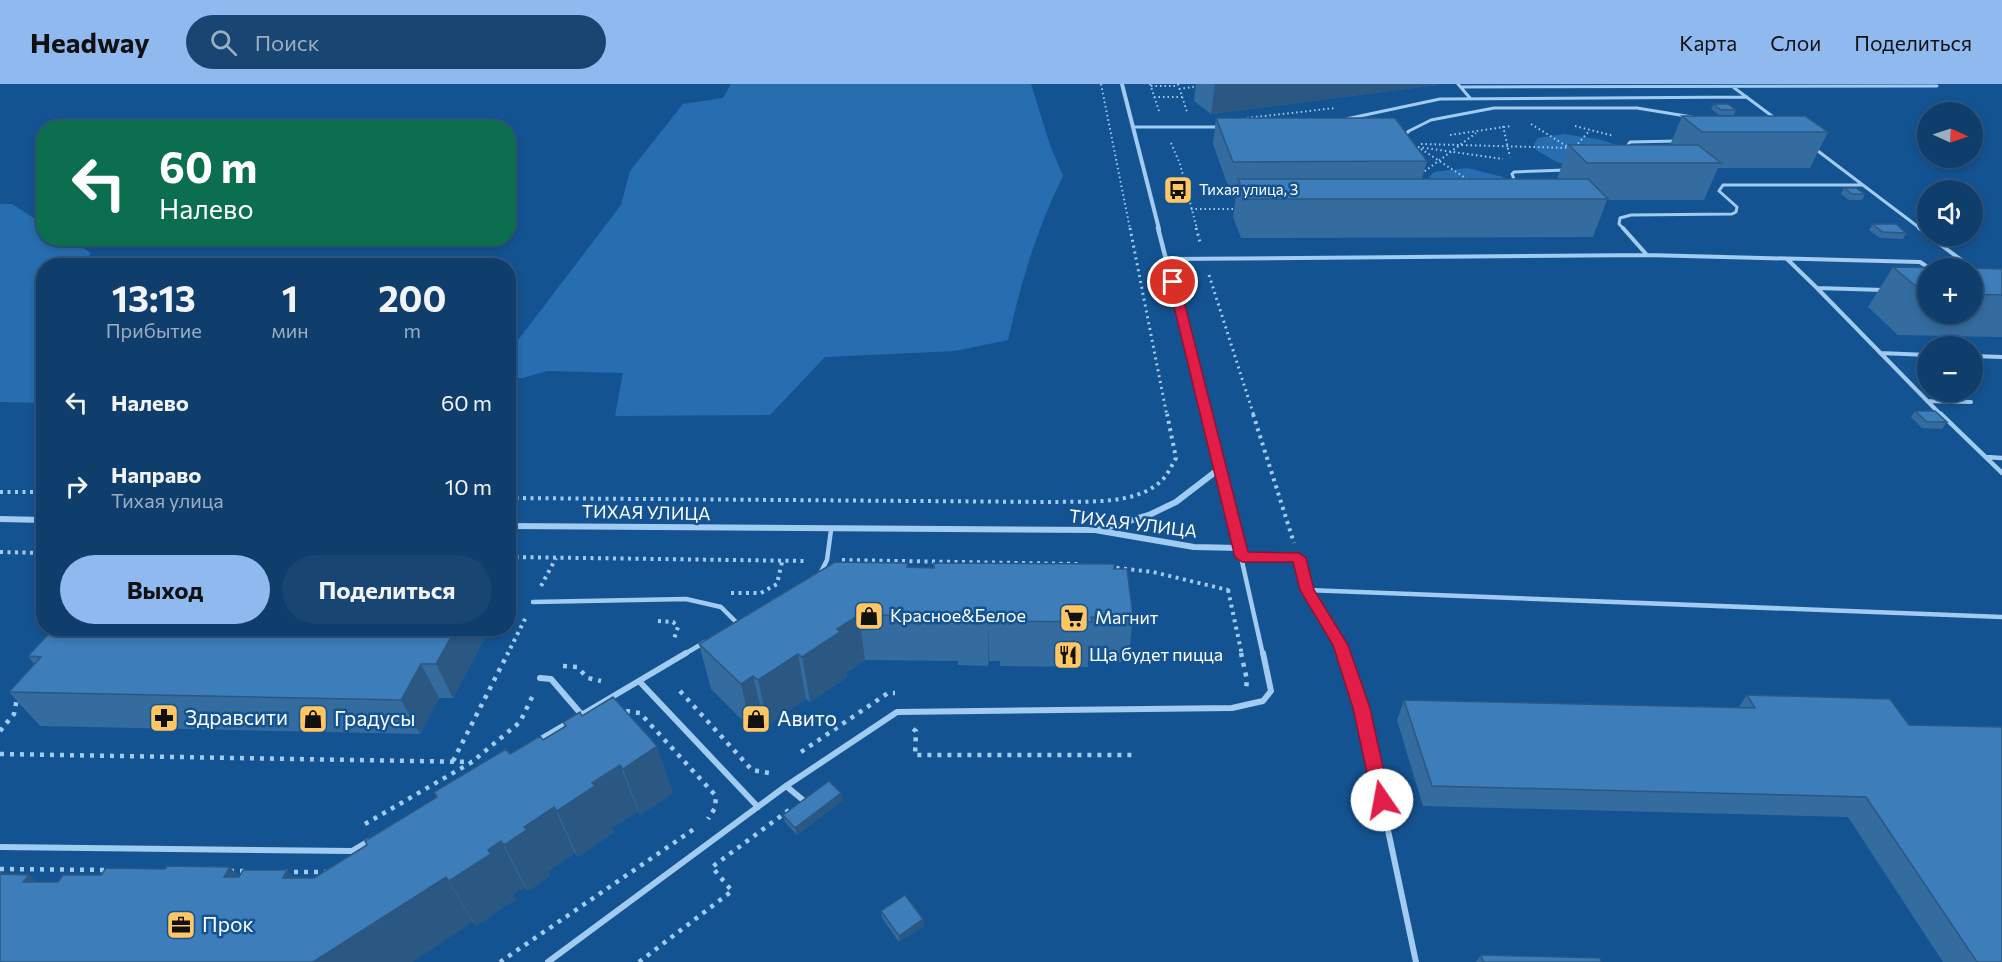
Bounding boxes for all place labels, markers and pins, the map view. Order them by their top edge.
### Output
bus stop icon: Тихая улица, 3 [1162,174,1194,206]
place label: Тихая улица, 3 [1199,180,1298,198]
pin [1147,256,1198,307]
shop icon: Красное&Белое [853,600,885,632]
supermarket icon: Магнит [1058,602,1090,634]
place label: Красное&Белое [890,604,1026,626]
place label: Магнит [1095,606,1159,628]
restaurant icon: Ща будет пицца [1052,639,1084,671]
place label: Ща будет пицца [1089,643,1223,665]
pharmacy icon: Здравсити [148,702,180,734]
shop icon: Градусы [297,703,329,735]
shop icon: Авито [740,703,772,735]
place label: Здравсити [185,704,288,729]
place label: Градусы [334,705,416,730]
place label: Авито [777,705,837,730]
office icon: Прок [165,909,197,941]
place label: Прок [202,911,254,936]

